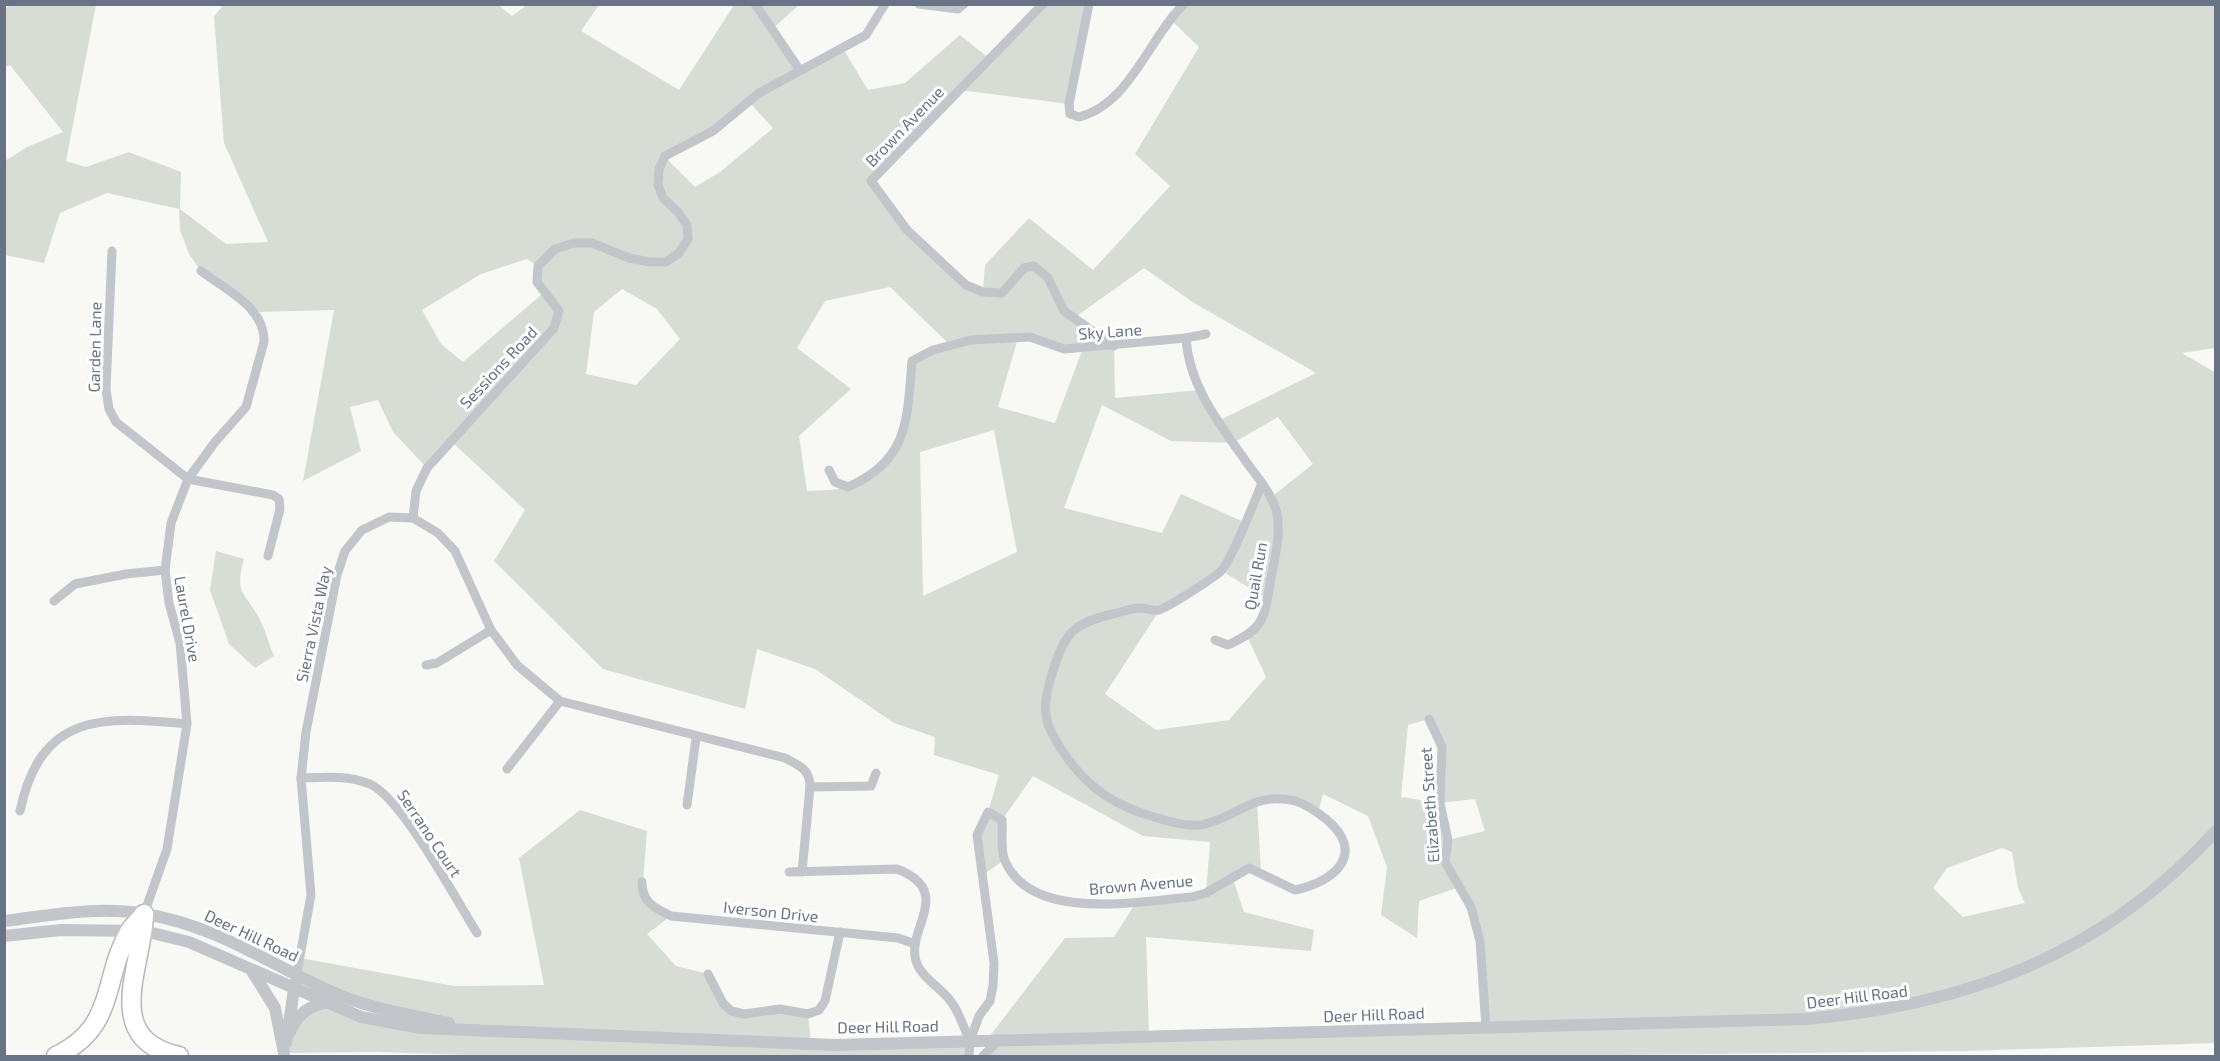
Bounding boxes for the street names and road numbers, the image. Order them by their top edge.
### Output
street label: Brown Avenue [861,82,947,170]
street label: Garden Lane [84,302,104,392]
street label: Sky Lane [1078,319,1142,343]
street label: Sessions Road [455,322,541,412]
street label: Quail Run [1240,540,1271,612]
street label: Sierra Vista Way [291,563,335,684]
street label: Laurel Drive [171,575,205,663]
street label: Elizabeth Street [1415,747,1443,863]
street label: Serrano Court [394,786,466,880]
street label: Brown Avenue [1088,870,1194,898]
street label: Iverson Drive [722,897,820,925]
street label: Deer Hill Road [202,905,302,965]
street label: Deer Hill Road [1805,980,1909,1012]
street label: Deer Hill Road [1323,1003,1425,1025]
street label: Deer Hill Road [837,1016,939,1036]

